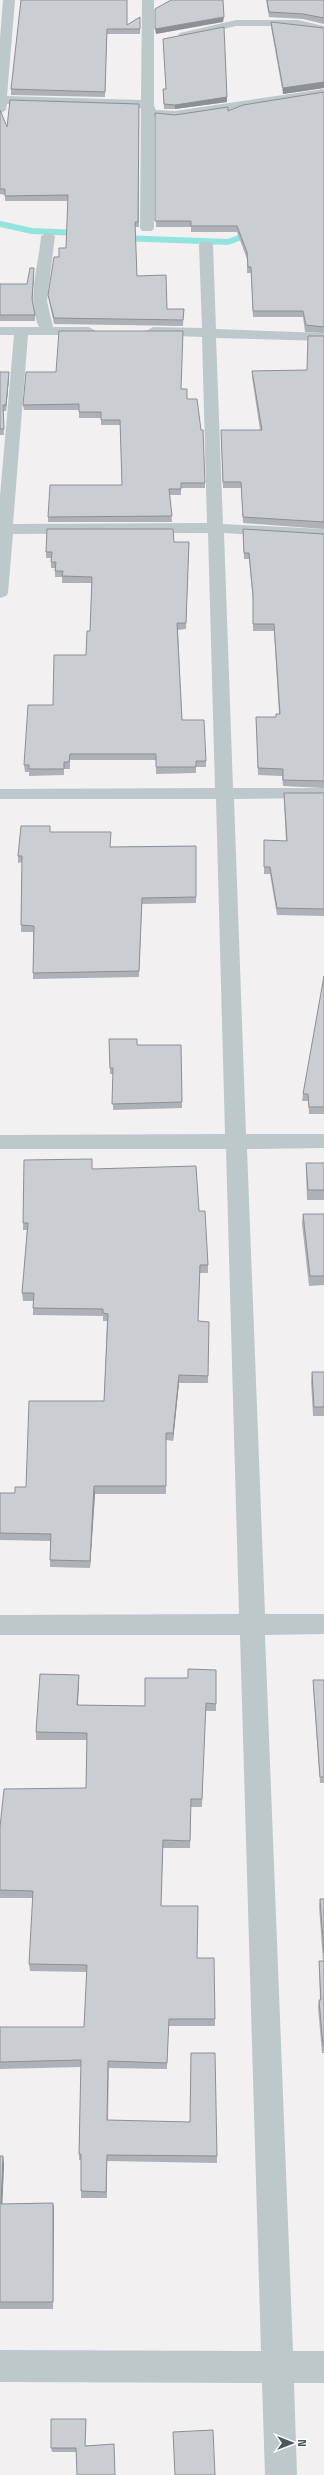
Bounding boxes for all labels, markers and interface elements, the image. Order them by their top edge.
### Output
north arrow [272,2423,312,2463]
text: N [294,2439,310,2447]

